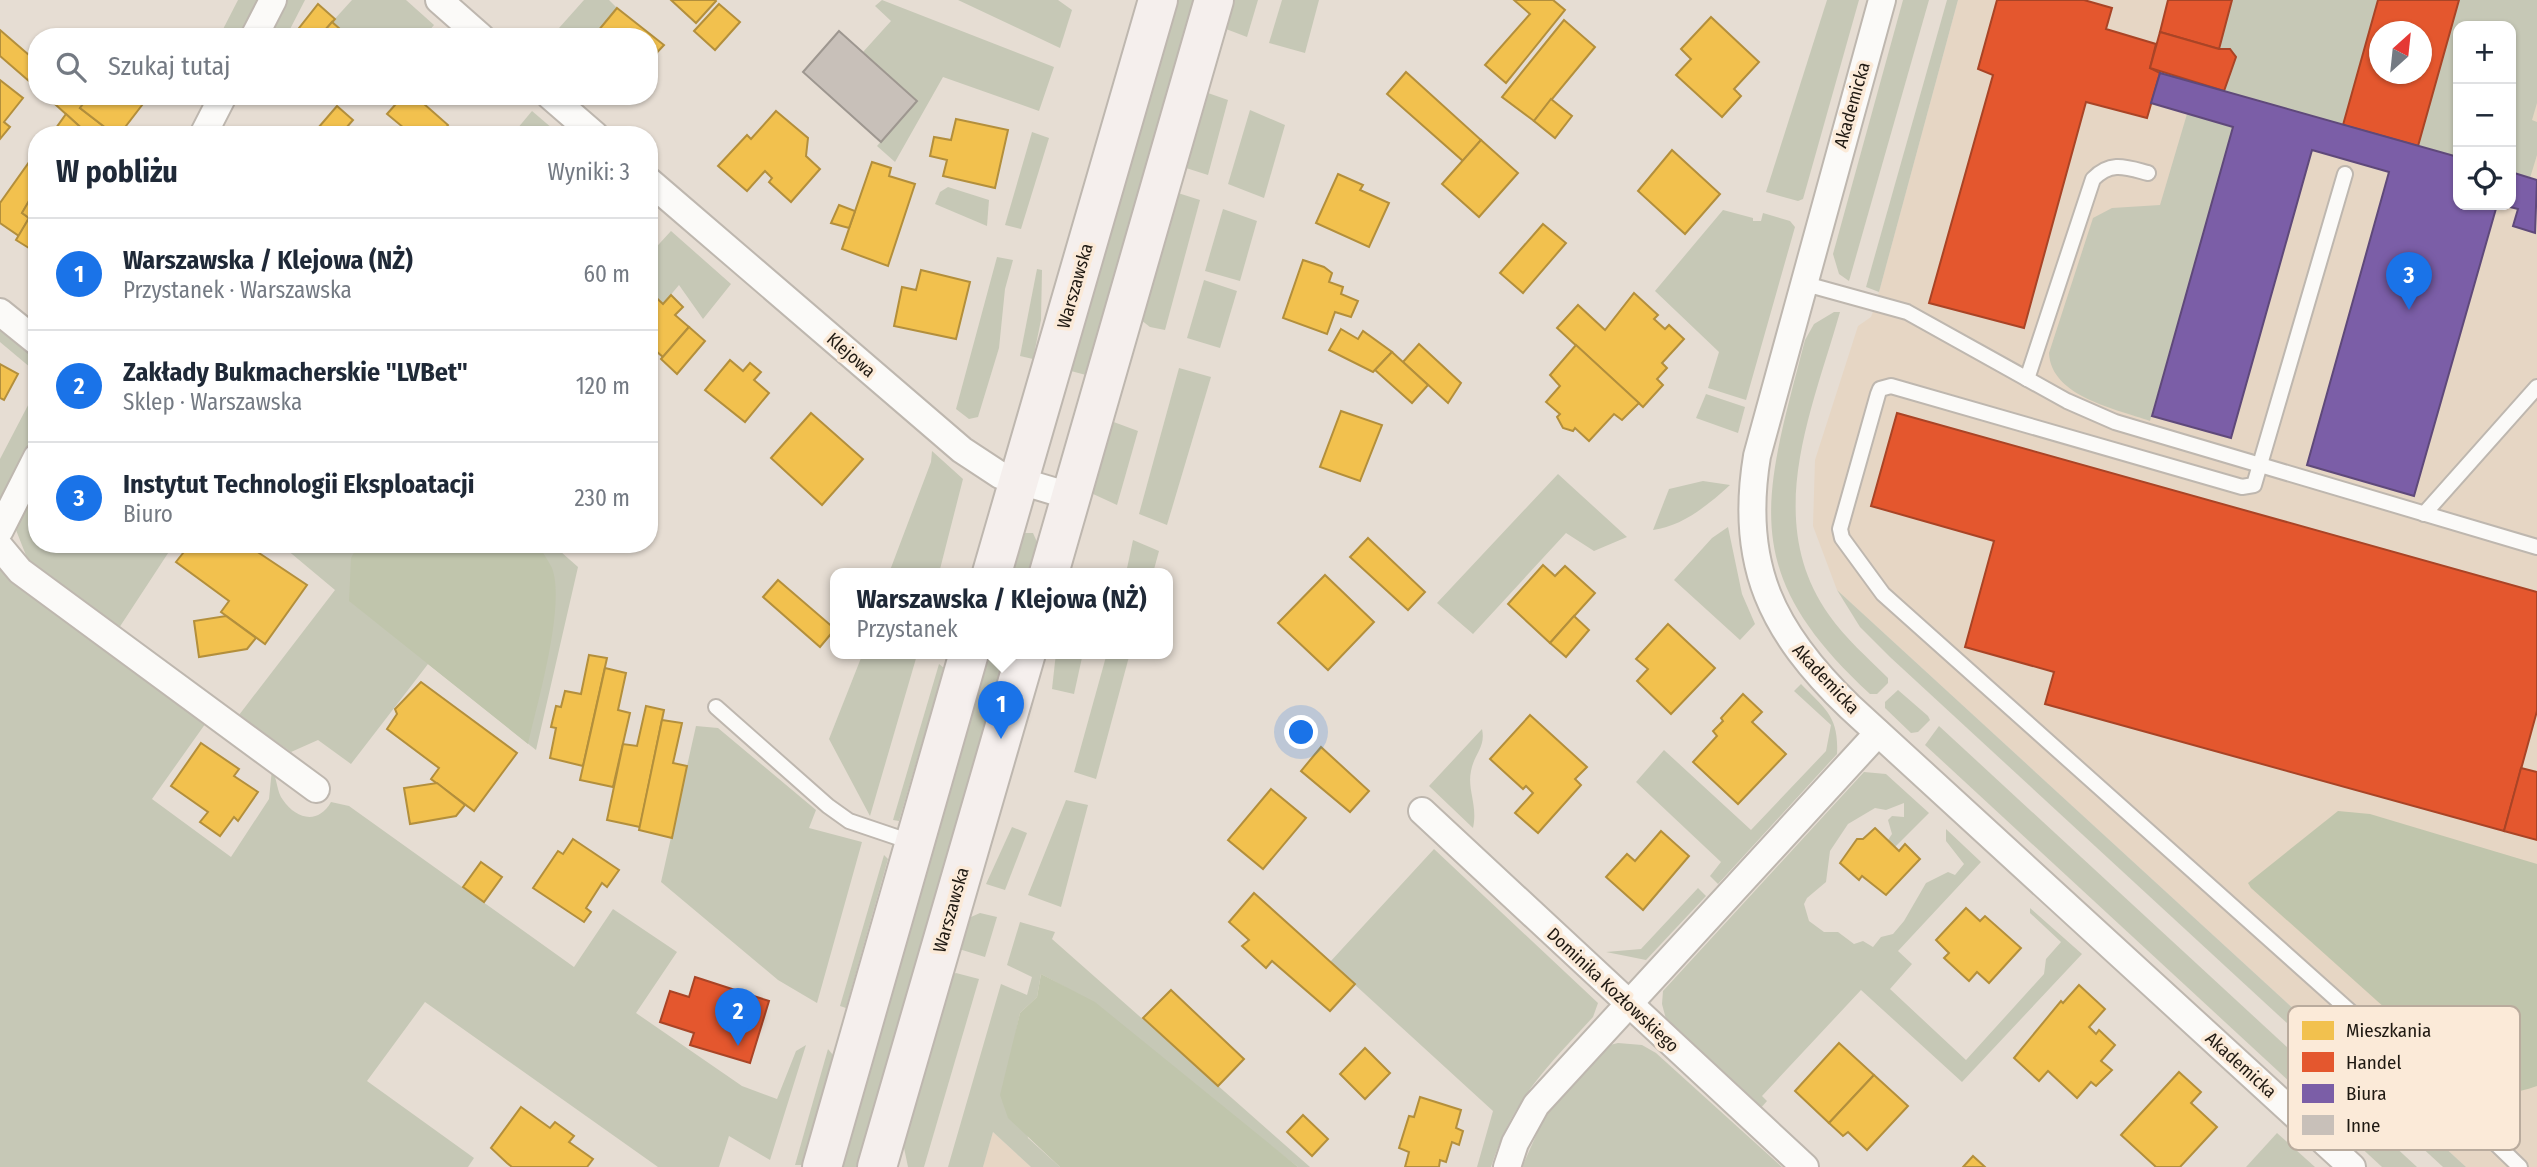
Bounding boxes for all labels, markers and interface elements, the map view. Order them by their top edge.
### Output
north arrow [2369,21,2432,84]
map controls [2453,21,2516,210]
button: + [2453,21,2516,84]
search box [28,28,658,105]
icon: search [52,48,90,86]
text: Szukaj tutaj [108,51,231,82]
street label: Akademicka [1829,60,1875,150]
button: − [2453,84,2516,147]
button: locate [2453,147,2516,210]
text: W pobliżu [56,154,178,190]
text: Wyniki: 3 [547,158,630,186]
street label: Warszawska [1052,241,1098,331]
text: Warszawska / Klejowa (NŻ) [123,245,413,276]
pin: 3 [2386,252,2432,310]
text: 1 [74,260,84,288]
text: 60 m [584,260,630,288]
text: Przystanek · Warszawska [123,276,352,304]
street label: Klejowa [822,328,880,382]
text: Zakłady Bukmacherskie "LVBet" [123,357,468,388]
text: 2 [74,372,84,400]
text: 120 m [576,372,630,400]
text: Sklep · Warszawska [123,388,302,416]
text: Instytut Technologii Eksploatacji [123,469,474,500]
text: 3 [74,484,84,512]
text: 230 m [574,484,630,512]
text: Biuro [123,500,173,528]
popup [830,568,1173,659]
text: Warszawska / Klejowa (NŻ) [857,584,1146,615]
text: Przystanek [857,615,958,643]
street label: Akademicka [1788,639,1864,719]
pin: 1 [978,681,1024,739]
your location [1284,715,1318,749]
street label: Warszawska [928,865,974,955]
street label: Dominika Kozłowskiego [1542,923,1684,1057]
pin: 2 [715,988,761,1046]
legend [2288,1006,2520,1150]
text: Mieszkania [2346,1019,2431,1042]
street label: Akademicka [2201,1027,2281,1103]
text: Handel [2346,1051,2401,1074]
text: Biura [2346,1082,2386,1105]
text: Inne [2346,1114,2380,1137]

